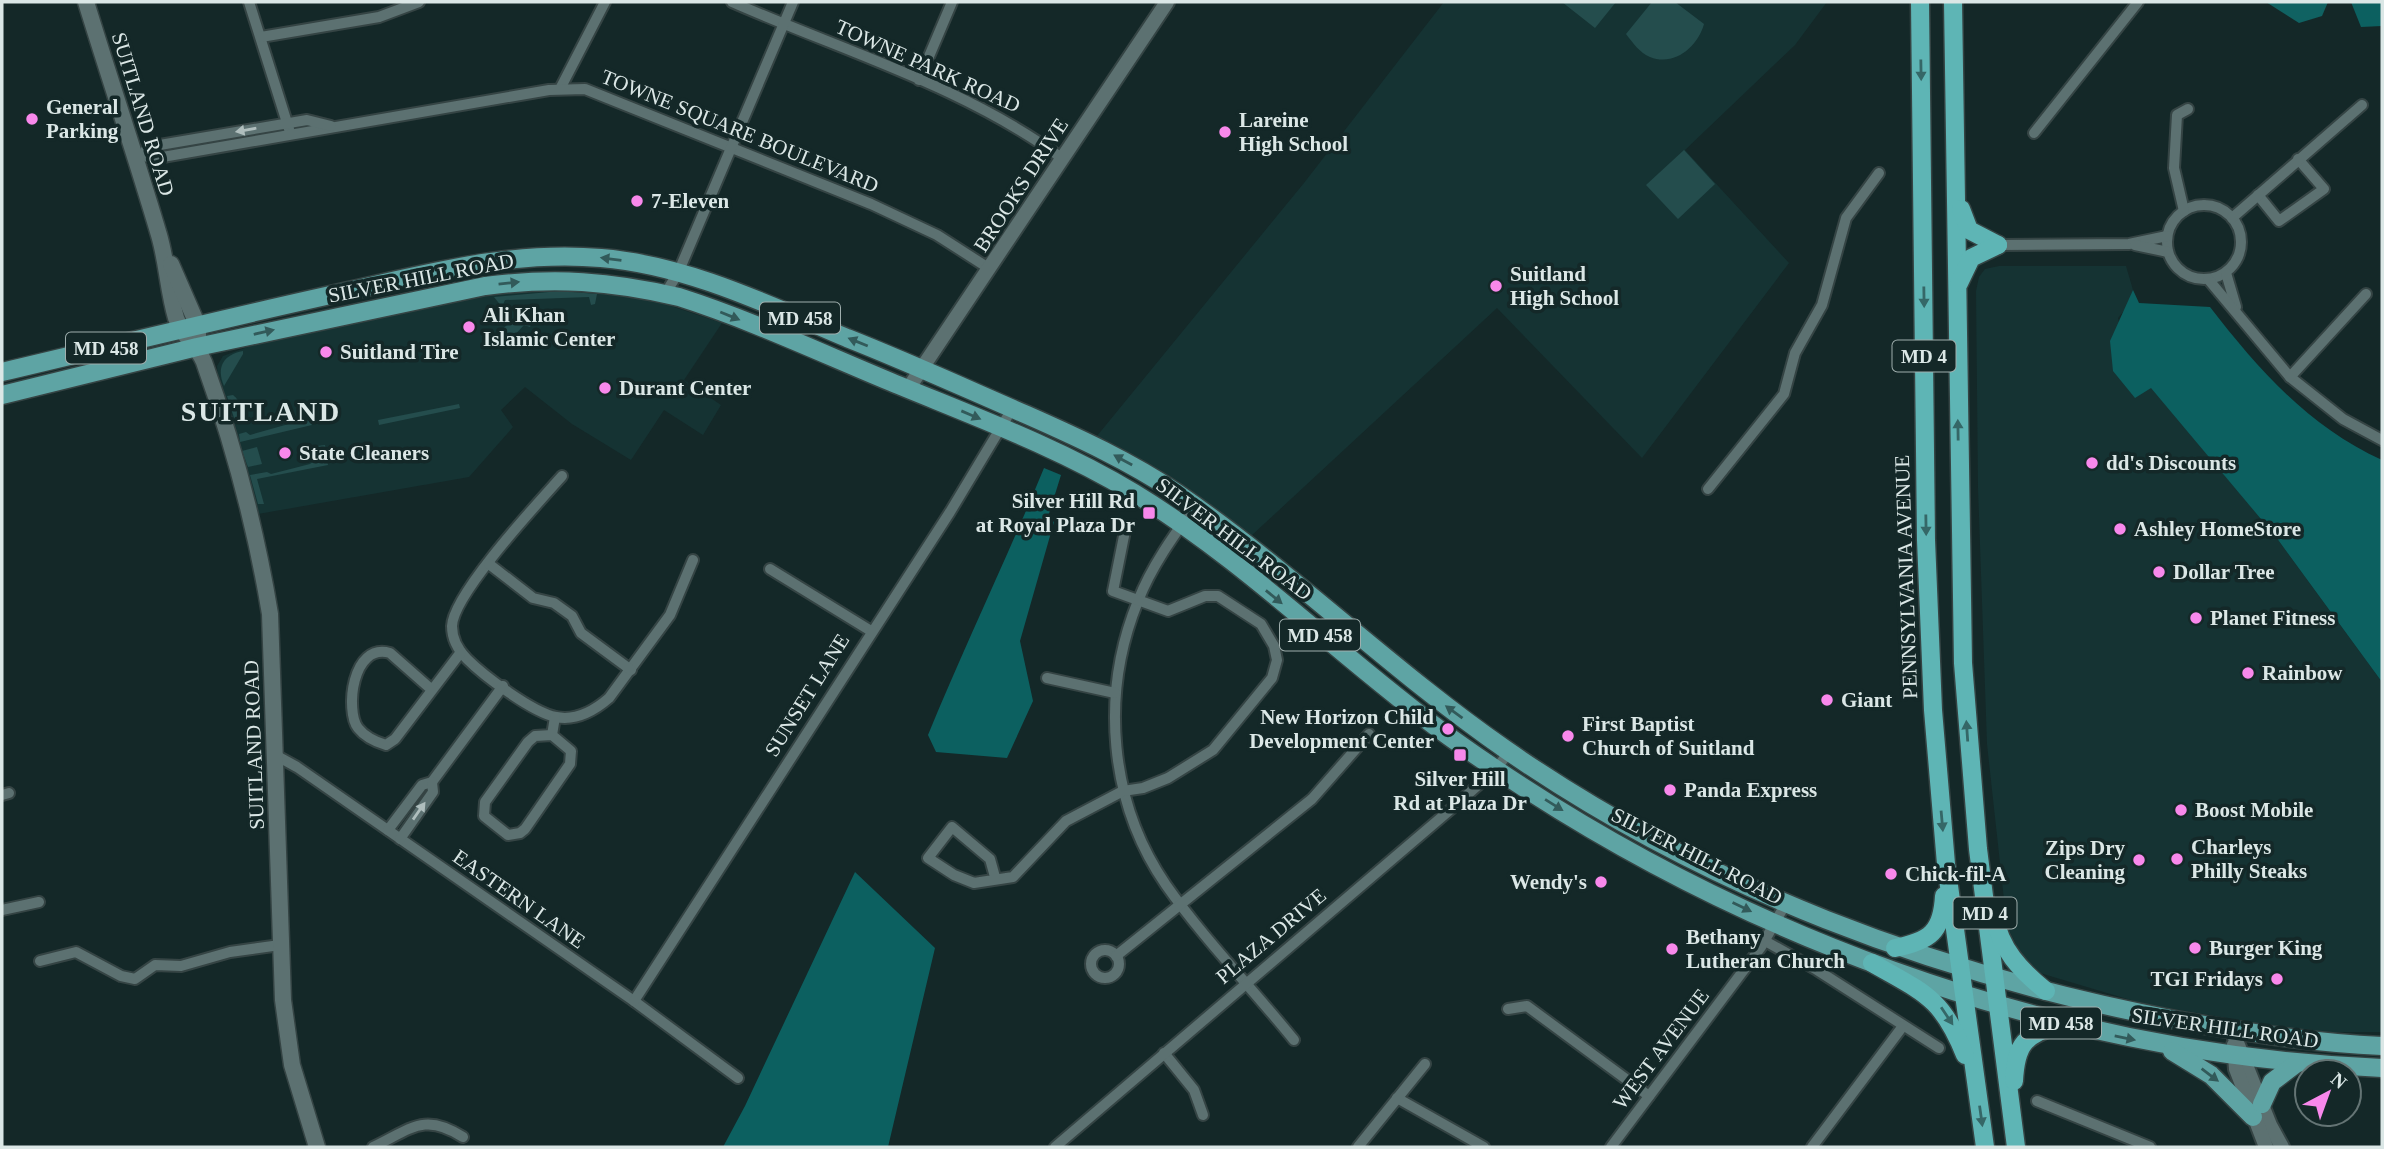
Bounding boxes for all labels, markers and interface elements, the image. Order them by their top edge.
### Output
street label: TOWNE PARK ROAD [832,14,1024,118]
street label: SUITLAND ROAD [107,29,179,199]
one-way arrow [1915,59,1927,81]
street label: TOWNE SQUARE BOULEVARD [598,64,882,198]
place label: General Parking [46,95,119,143]
place label: Lareine High School [1239,108,1348,156]
marker: General Parking [24,111,40,127]
street label: BROOKS DRIVE [969,114,1073,256]
marker: Lareine High School [1217,124,1233,140]
one-way arrow [235,125,257,136]
place label: 7-Eleven [651,189,729,213]
marker: 7-Eleven [629,193,645,209]
street label: SILVER HILL ROAD [326,248,516,308]
one-way arrow [600,254,622,265]
place label: Suitland High School [1510,262,1619,310]
one-way arrow [499,277,521,288]
marker: Suitland High School [1488,278,1504,294]
one-way arrow [1918,287,1929,309]
road number: MD 458 [760,302,840,334]
place label: Ali Khan Islamic Center [483,303,615,351]
one-way arrow [720,310,741,321]
marker: Ali Khan Islamic Center [461,319,477,335]
one-way arrow [253,326,275,337]
road number: MD 458 [66,332,146,364]
one-way arrow [847,336,868,347]
place label: Suitland Tire [340,340,458,364]
road number: MD 4 [1892,340,1955,372]
marker: Suitland Tire [318,344,334,360]
place label: Durant Center [619,376,751,400]
marker: Durant Center [597,380,613,396]
district label: SUITLAND [181,396,341,427]
one-way arrow [960,410,981,421]
one-way arrow [1952,419,1964,441]
place label: State Cleaners [299,441,429,465]
marker: State Cleaners [277,445,293,461]
place label: dd's Discounts [2106,451,2236,475]
one-way arrow [1113,454,1133,466]
street label: PENNSYLVANIA AVENUE [1890,455,1922,699]
marker: dd's Discounts [2084,455,2100,471]
street label: SILVER HILL ROAD [1151,473,1317,605]
place label: Silver Hill Rd at Royal Plaza Dr [976,489,1135,537]
marker: Silver Hill Rd at Royal Plaza Dr [1141,505,1157,521]
one-way arrow [1920,514,1932,536]
place label: Ashley HomeStore [2134,517,2301,541]
marker: Ashley HomeStore [2112,521,2128,537]
place label: Dollar Tree [2173,560,2275,584]
marker: Dollar Tree [2151,564,2167,580]
one-way arrow [1266,589,1283,604]
place label: Planet Fitness [2210,606,2335,630]
marker: Planet Fitness [2188,610,2204,626]
road number: MD 458 [1280,620,1360,650]
street label: SUNSET LANE [760,629,854,761]
street label: SUITLAND ROAD [239,660,269,830]
place label: Rainbow [2262,661,2343,685]
marker: Rainbow [2240,665,2256,681]
place label: Giant [1841,688,1892,712]
marker: Giant [1819,692,1835,708]
place label: New Horizon Child Development Center [1249,705,1434,753]
one-way arrow [1445,705,1463,719]
place label: First Baptist Church of Suitland [1582,712,1755,760]
one-way arrow [1961,720,1972,742]
marker: New Horizon Child Development Center [1440,721,1456,737]
marker: First Baptist Church of Suitland [1560,728,1576,744]
marker: Silver Hill Rd at Plaza Dr [1452,747,1468,763]
place label: Silver Hill Rd at Plaza Dr [1393,767,1527,815]
place label: Panda Express [1684,778,1817,802]
marker: Panda Express [1662,782,1678,798]
place label: Boost Mobile [2195,798,2313,822]
one-way arrow [1544,799,1563,812]
one-way arrow [412,802,426,820]
street label: SILVER HILL ROAD [1608,802,1786,910]
marker: Boost Mobile [2173,802,2189,818]
one-way arrow [1937,810,1948,832]
place label: Charleys Philly Steaks [2191,835,2307,883]
place label: Zips Dry Cleaning [2044,836,2125,884]
street label: EASTERN LANE [448,845,590,953]
marker: Charleys Philly Steaks [2169,851,2185,867]
marker: Zips Dry Cleaning [2131,852,2147,868]
place label: Chick-fil-A [1905,862,2007,886]
marker: Chick-fil-A [1883,866,1899,882]
place label: Wendy's [1510,870,1587,894]
marker: Wendy's [1593,874,1609,890]
street label: PLAZA DRIVE [1211,883,1331,989]
road number: MD 4 [1954,897,2016,928]
one-way arrow [1732,901,1752,913]
place label: Bethany Lutheran Church [1686,925,1845,973]
place label: Burger King [2209,936,2323,960]
marker: Burger King [2187,940,2203,956]
marker: Bethany Lutheran Church [1664,941,1680,957]
place label: TGI Fridays [2150,967,2263,991]
marker: TGI Fridays [2269,971,2285,987]
street label: WEST AVENUE [1608,984,1714,1114]
street label: SILVER HILL ROAD [2130,1003,2320,1053]
one-way arrow [1940,1007,1954,1025]
road number: MD 458 [2021,1007,2101,1038]
one-way arrow [2114,1033,2136,1044]
north arrow [2293,1058,2363,1128]
one-way arrow [2201,1068,2219,1082]
text: N [2327,1068,2351,1093]
one-way arrow [1976,1105,1987,1127]

